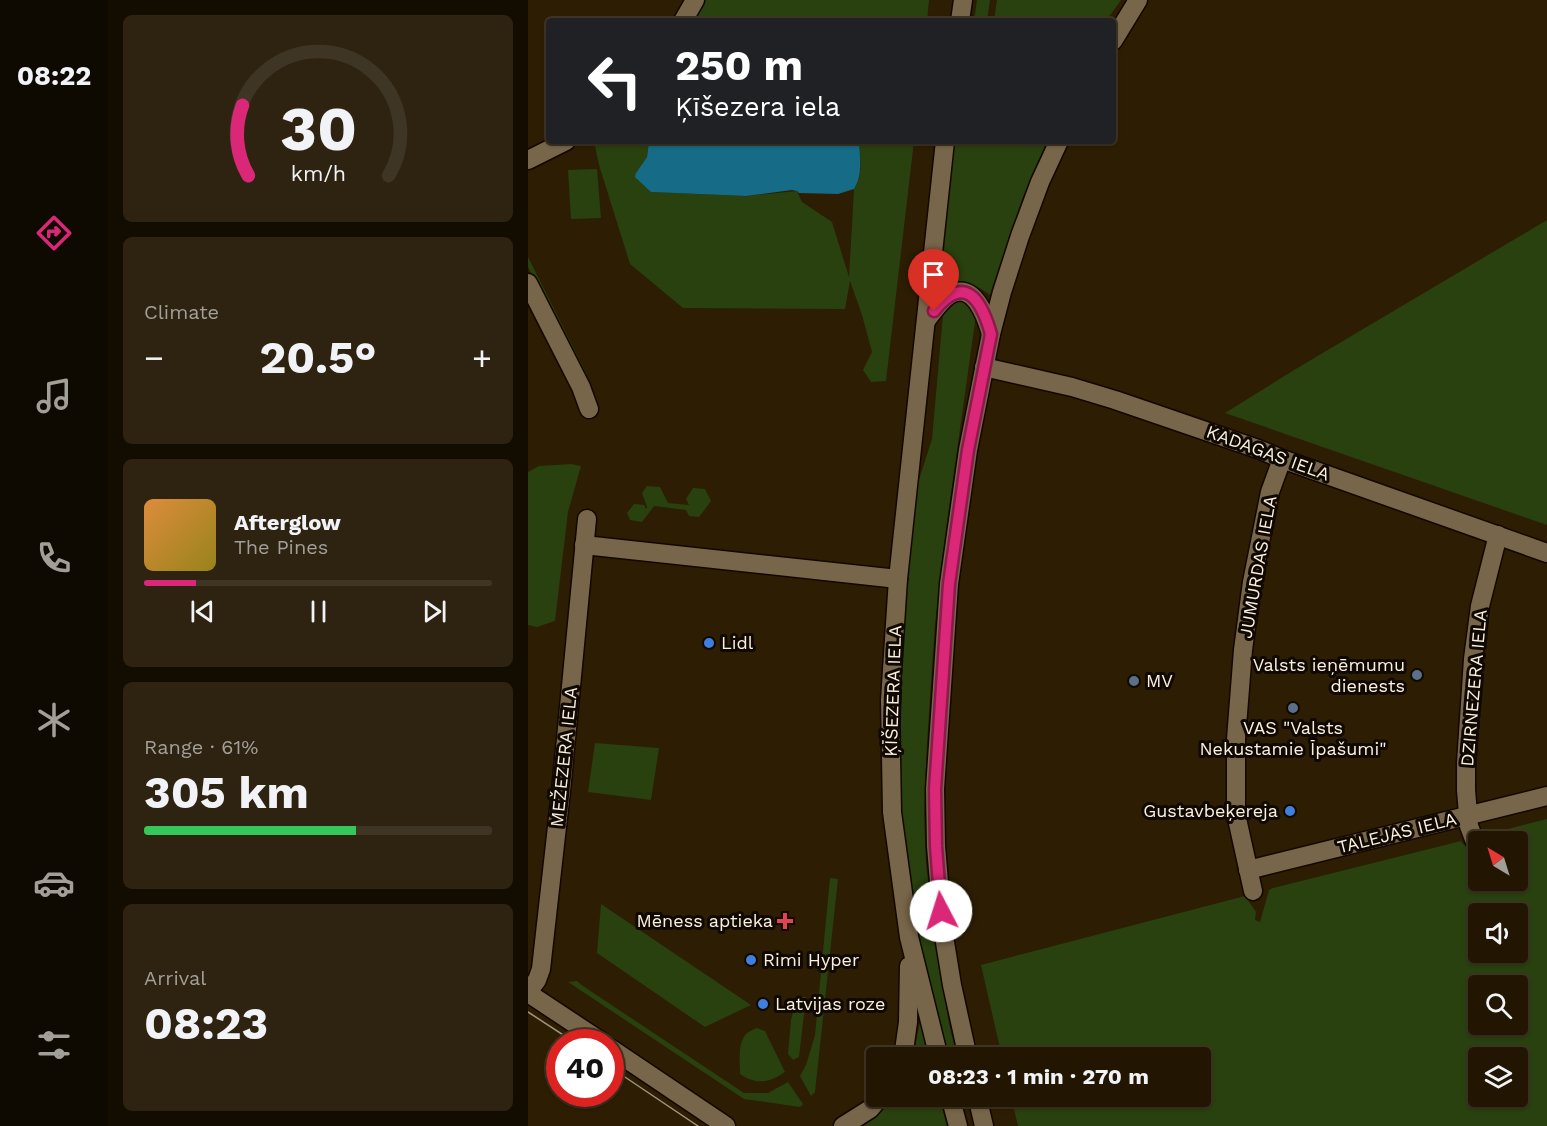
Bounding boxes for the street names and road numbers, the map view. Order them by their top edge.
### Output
street label: KADAGAS IELA [1204,420,1333,485]
street label: JUMURDAS IELA [1235,494,1280,640]
street label: DZIRNEZERA IELA [1456,608,1491,767]
street label: ĶĪŠEZERA IELA [880,625,905,757]
street label: MEŽEZERA IELA [546,686,581,828]
street label: TALEJAS IELA [1335,808,1459,857]

